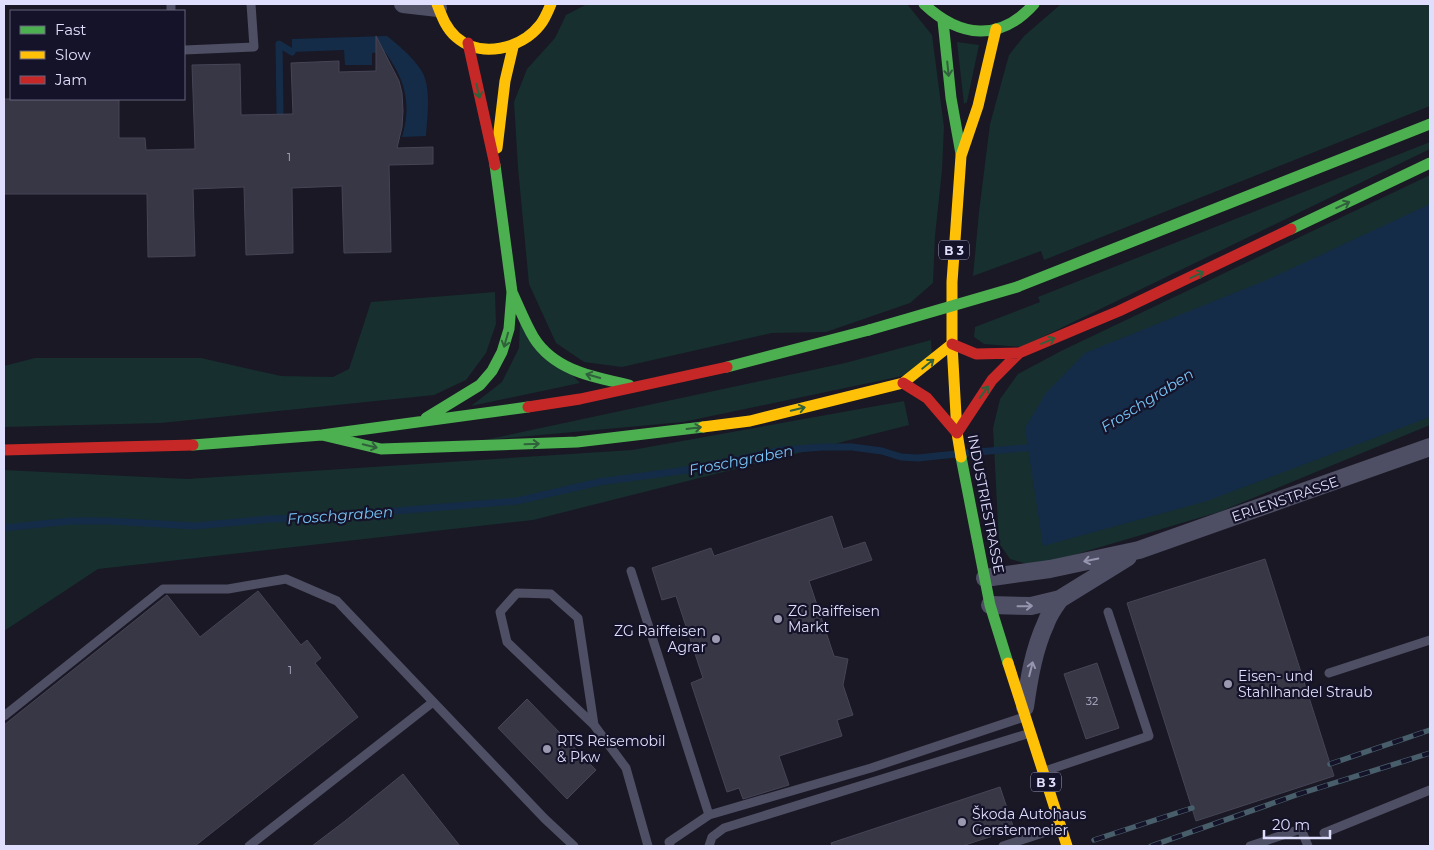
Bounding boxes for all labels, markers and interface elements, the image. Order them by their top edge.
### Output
legend [10,10,185,100]
text: Fast [55,20,86,39]
text: Slow [55,45,91,64]
one-way arrow [943,61,953,77]
text: Jam [54,70,87,89]
one-way arrow [474,83,483,99]
house number: 1 [287,150,291,164]
one-way arrow [1335,199,1350,209]
road number: B 3 [939,240,969,260]
one-way arrow [1189,269,1204,279]
one-way arrow [500,332,510,348]
one-way arrow [1040,336,1055,345]
one-way arrow [921,359,934,370]
water label: Froschgraben [1097,364,1197,436]
one-way arrow [585,371,601,381]
one-way arrow [978,386,989,399]
one-way arrow [789,404,805,413]
one-way arrow [685,423,701,433]
street label: INDUSTRIESTRASSE [964,433,1008,575]
one-way arrow [524,439,540,449]
water label: Froschgraben [687,441,795,479]
one-way arrow [361,442,377,451]
street label: ERLENSTRASSE [1229,472,1341,526]
water label: Froschgraben [286,502,394,528]
one-way arrow [1083,556,1099,566]
one-way arrow [1017,601,1033,610]
place label: ZG Raiffeisen Markt [788,602,880,636]
marker: ZG Raiffeisen Markt [772,613,784,625]
place label: ZG Raiffeisen Agrar [614,622,706,656]
marker: ZG Raiffeisen Agrar [710,633,722,645]
one-way arrow [1027,662,1036,678]
house number: 1 [288,663,292,677]
place label: Eisen- und Stahlhandel Straub [1238,667,1373,701]
marker: Eisen- und Stahlhandel Straub [1222,678,1234,690]
house number: 32 [1086,694,1098,708]
place label: RTS Reisemobil & Pkw [557,732,665,766]
marker: RTS Reisemobil & Pkw [541,743,553,755]
road number: B 3 [1031,772,1061,792]
place label: Škoda Autohaus Gerstenmeier [972,805,1087,839]
scale bar [1264,808,1330,840]
text: 20 m [1272,815,1310,834]
marker: Škoda Autohaus Gerstenmeier [956,816,968,828]

